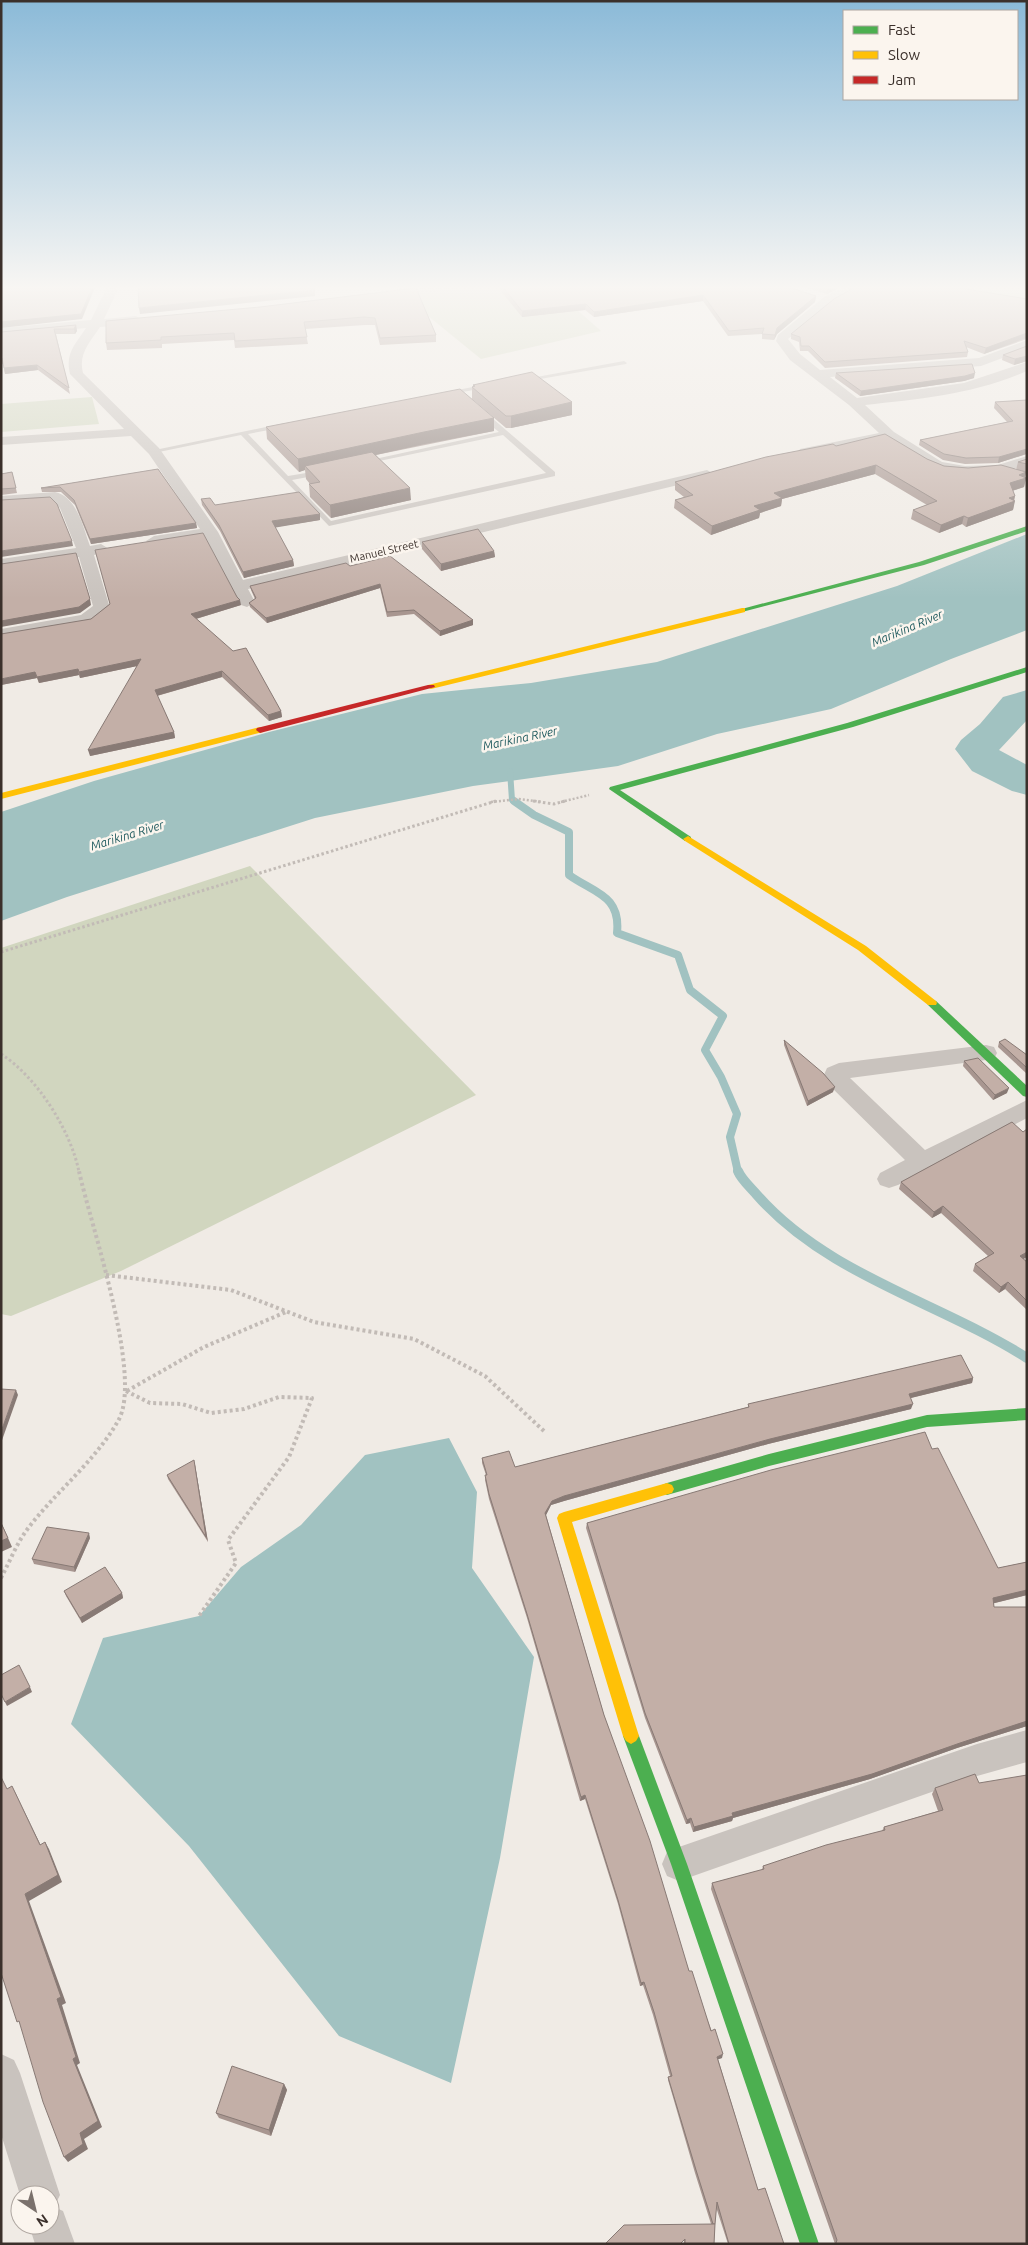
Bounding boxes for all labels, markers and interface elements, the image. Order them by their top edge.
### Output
legend [843,10,1018,100]
text: Fast [888,21,916,38]
text: Slow [888,46,921,63]
text: Jam [888,71,916,88]
street label: Manuel Street [349,537,420,565]
water label: Marikina River [869,607,945,649]
water label: Marikina River [481,724,559,752]
water label: Marikina River [89,818,166,852]
north arrow [10,2185,60,2235]
text: N [34,2211,51,2230]

